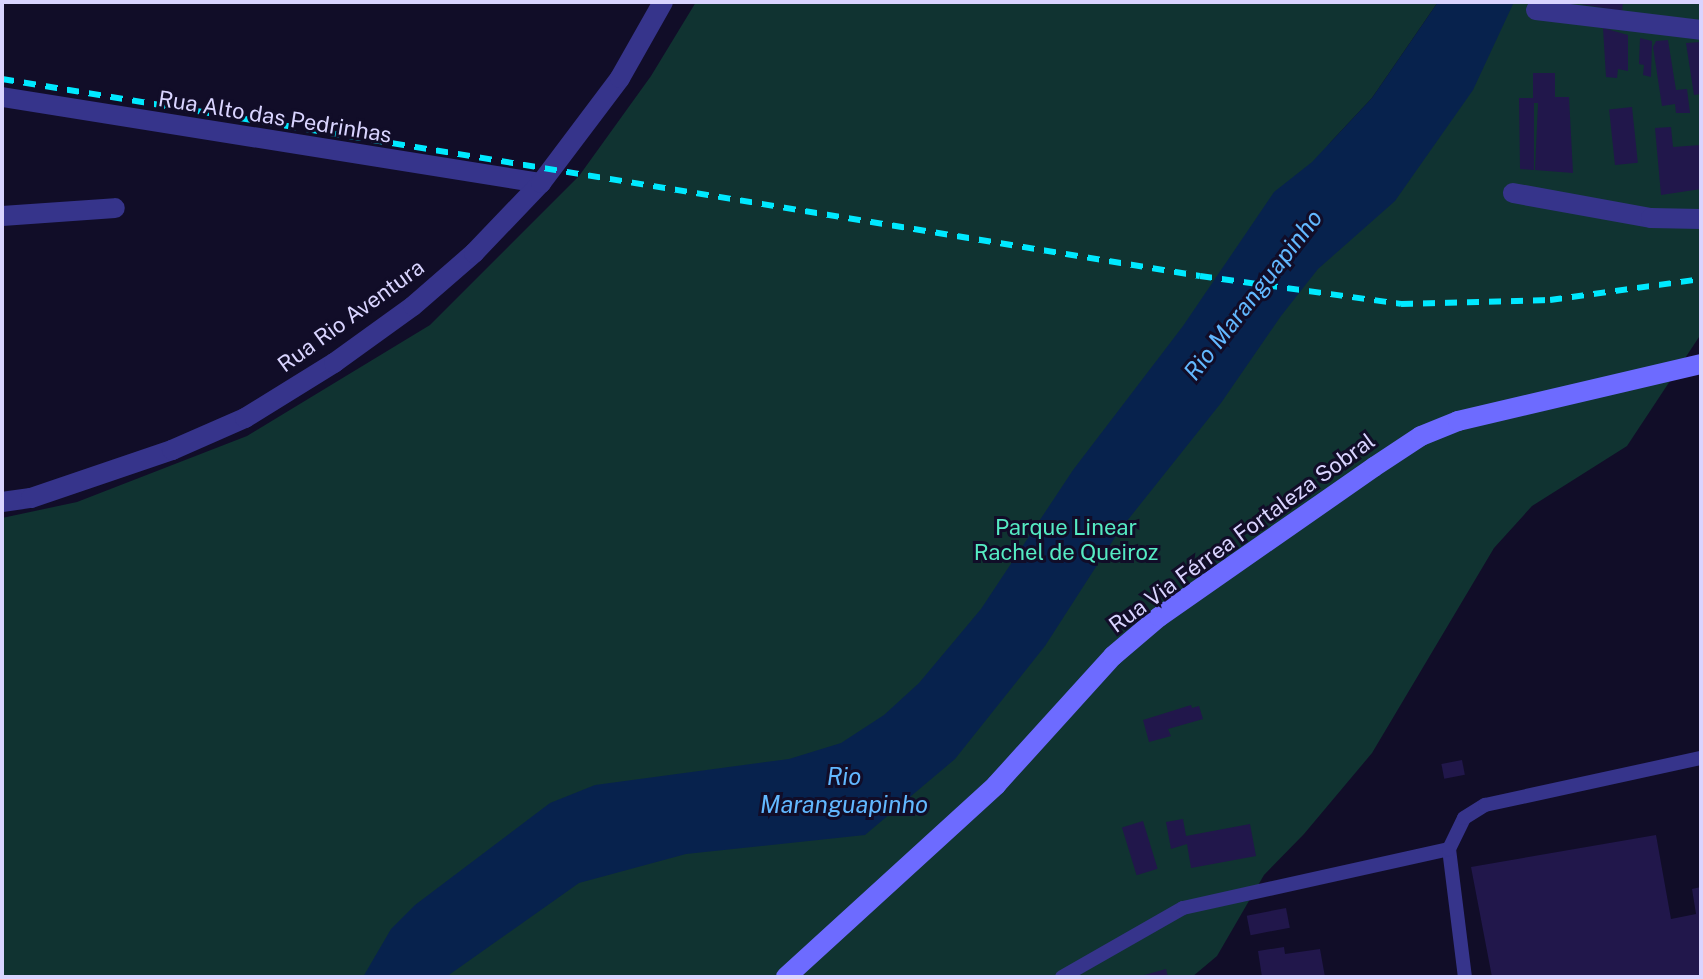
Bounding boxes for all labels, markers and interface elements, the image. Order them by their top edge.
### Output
street label: Rua Alto das Pedrinhas [156,85,394,149]
water label: Rio Maranguapinho [1178,204,1328,386]
street label: Rua Rio Aventura [273,254,429,378]
street label: Rua Via Férrea Fortaleza Sobral [1104,427,1380,639]
park label: Parque Linear Rachel de Queiroz [973,514,1159,566]
water label: Rio Maranguapinho [760,763,928,819]

